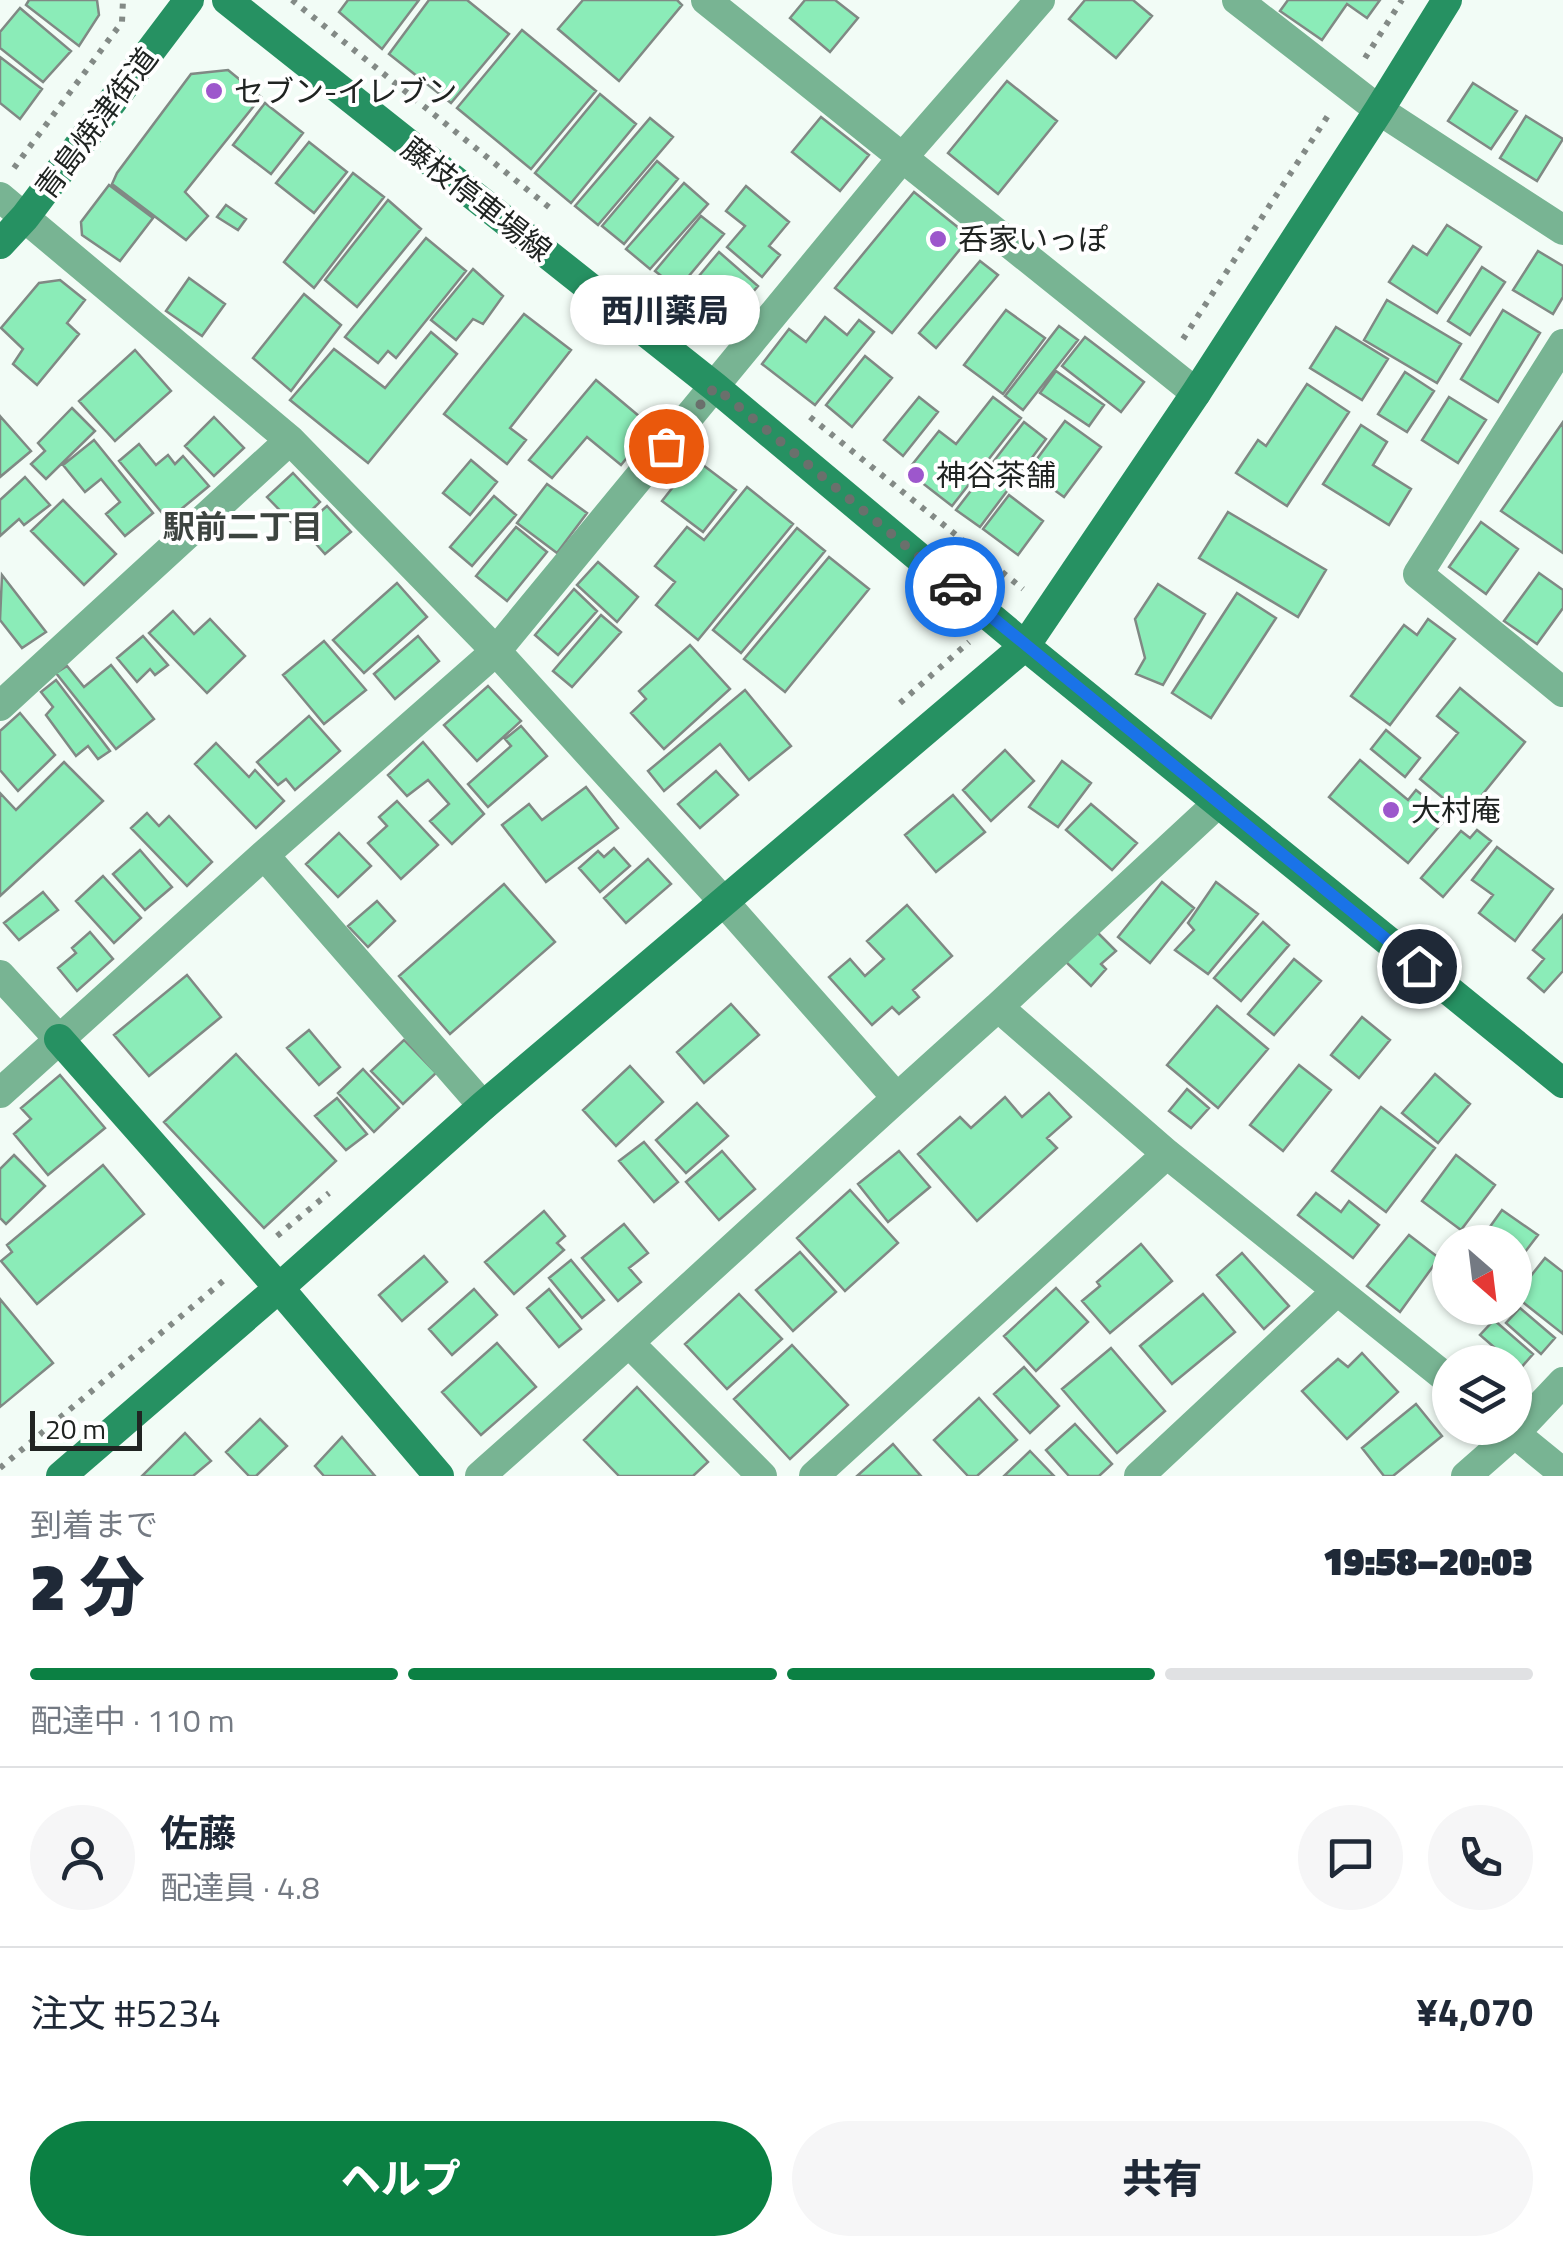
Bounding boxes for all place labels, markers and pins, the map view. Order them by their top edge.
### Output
place label: セブン-イレブン [234,68,457,114]
marker: セブン-イレブン [203,80,225,102]
place label: 呑家いっぽ [958,216,1108,262]
marker: 呑家いっぽ [927,228,949,250]
callout: 西川薬局 [571,276,761,346]
pin [624,404,709,489]
place label: 神谷茶舗 [936,452,1056,498]
marker: 神谷茶舗 [905,464,927,486]
place label: 大村庵 [1411,787,1501,833]
marker: 大村庵 [1380,799,1402,821]
pin [1377,924,1462,1009]

